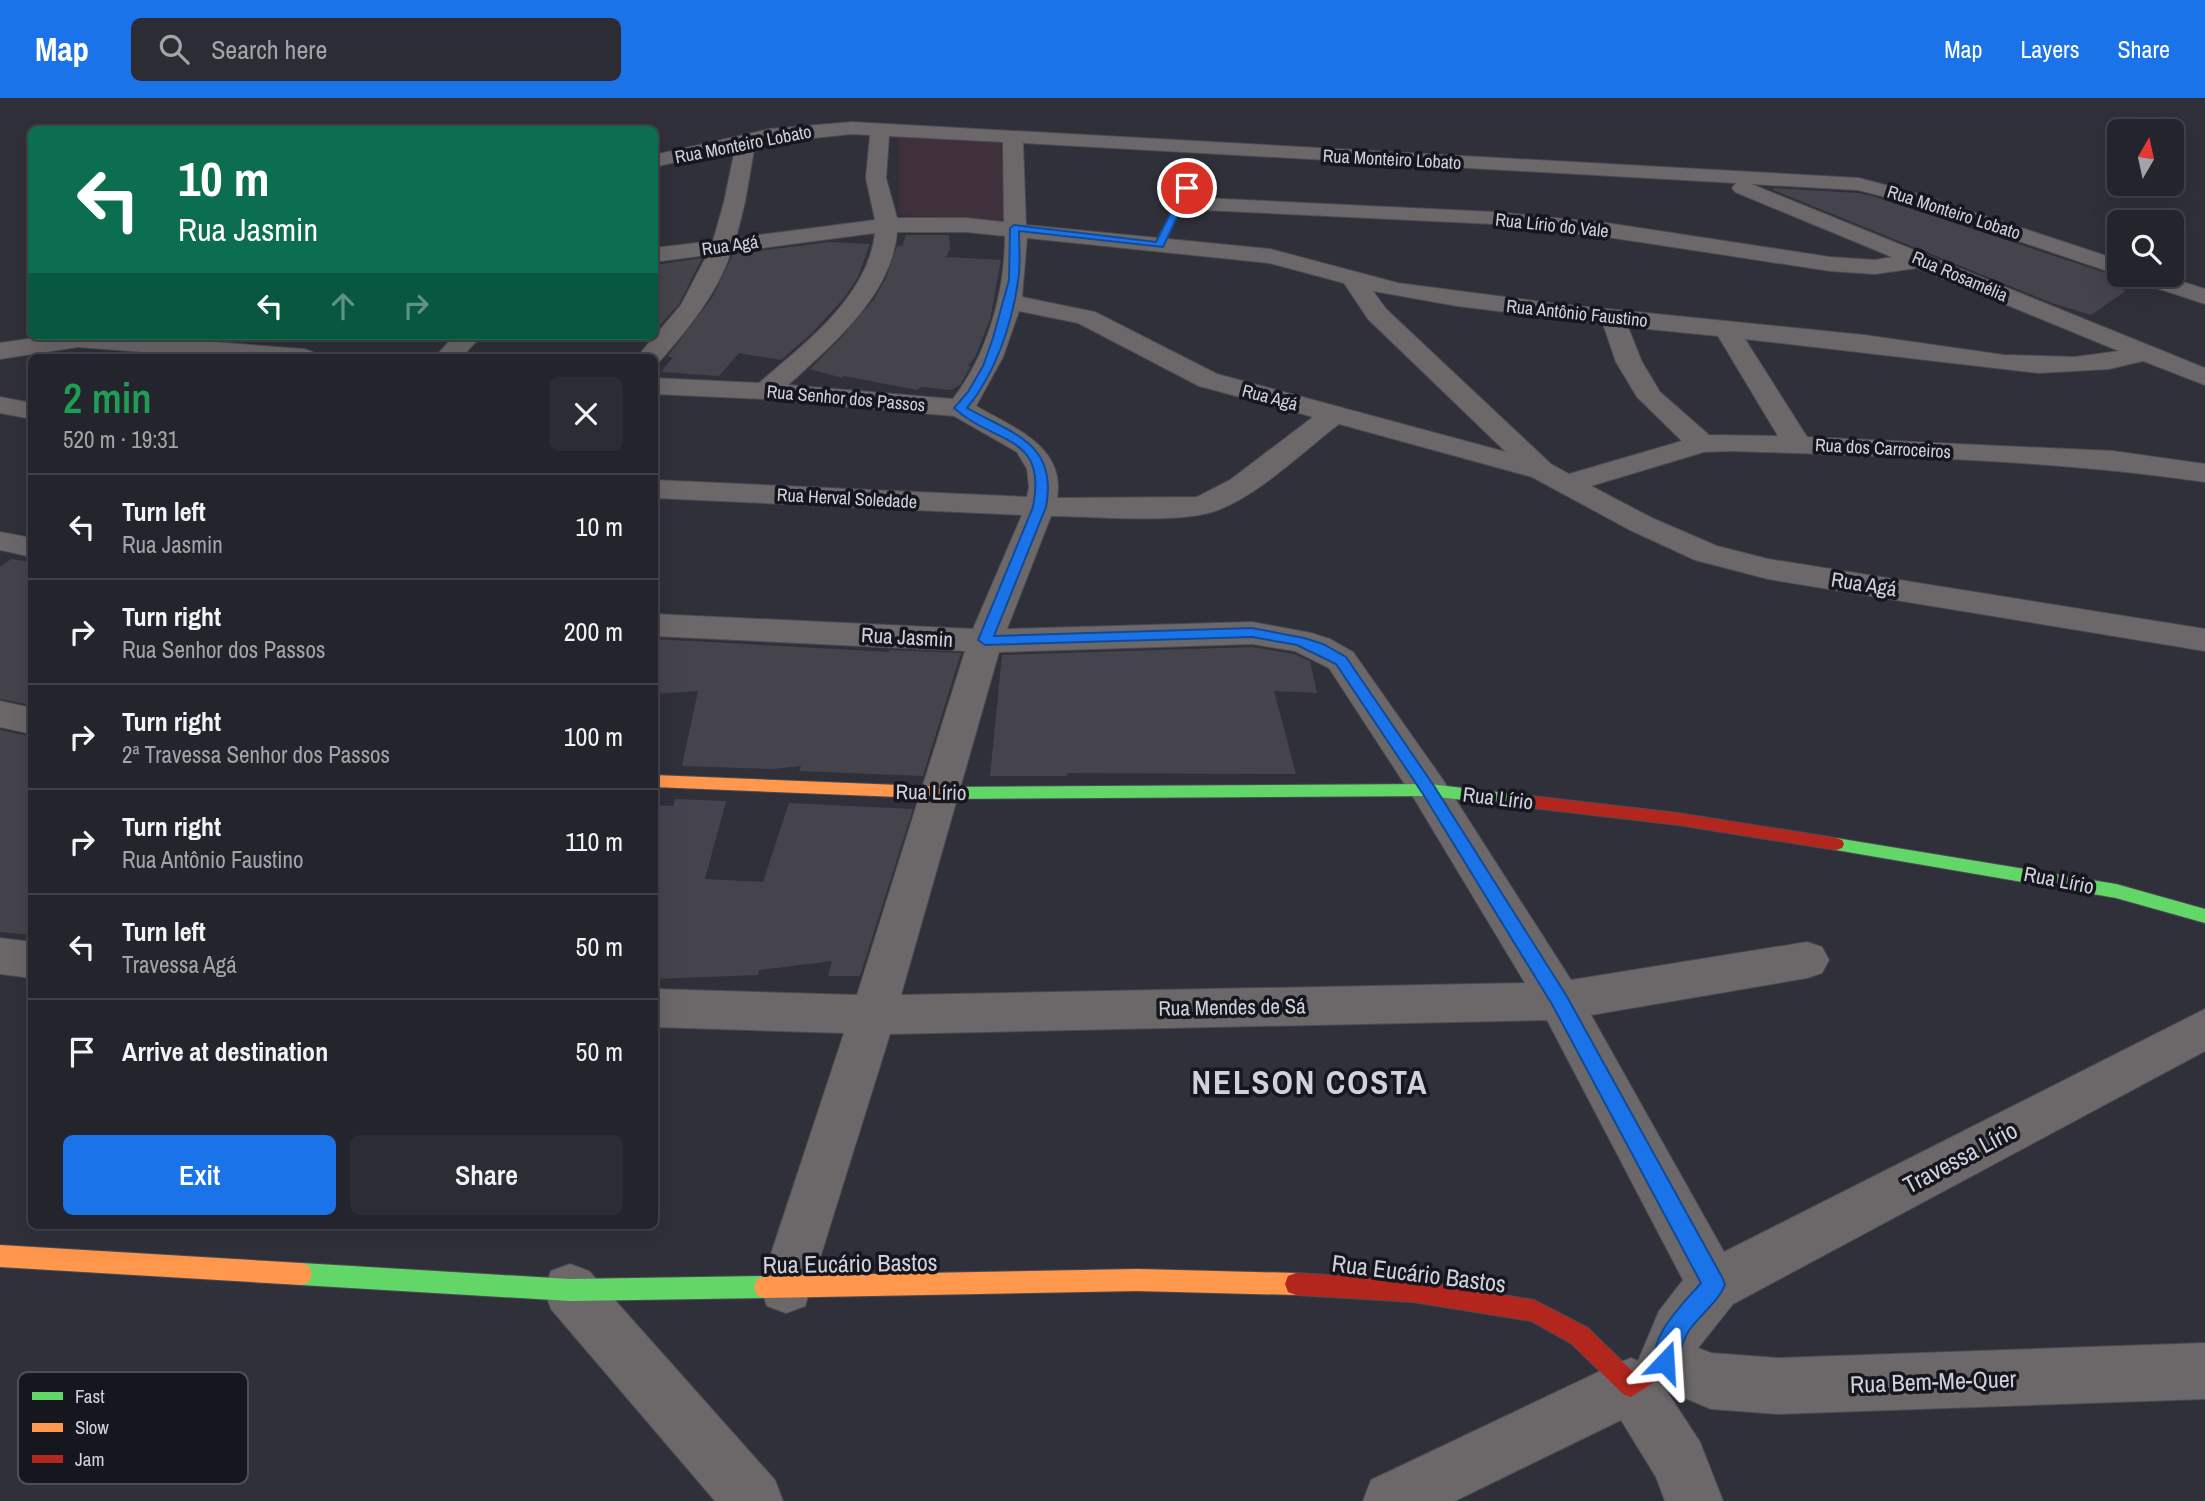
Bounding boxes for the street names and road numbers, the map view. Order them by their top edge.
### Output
street label: Rua Monteiro Lobato [673,118,813,170]
street label: Rua Monteiro Lobato [1322,143,1462,175]
street label: Rua Monteiro Lobato [1884,179,2024,245]
street label: Rua Lírio do Vale [1494,207,1610,243]
street label: Rua Agá [700,229,760,261]
street label: Rua Rosamélia [1908,245,2012,307]
street label: Rua Antônio Faustino [1505,293,1649,333]
street label: Rua Agá [1239,378,1301,416]
street label: Rua Senhor dos Passos [766,379,926,417]
street label: Rua dos Carroceiros [1814,432,1952,464]
street label: Rua Herval Soledade [776,482,918,514]
street label: Rua Agá [1829,565,1899,604]
street label: Rua Jasmin [860,620,954,654]
street label: Rua Lírio [895,777,967,807]
street label: Rua Lírio [1461,779,1535,817]
street label: Rua Lírio [2021,859,2097,901]
street label: Rua Mendes de Sá [1158,991,1306,1023]
street label: Travessa Lírio [1897,1114,2023,1200]
street label: Rua Eucário Bastos [762,1245,938,1281]
street label: Rua Eucário Bastos [1330,1246,1508,1300]
street label: Rua Bem-Me-Quer [1849,1362,2017,1400]

